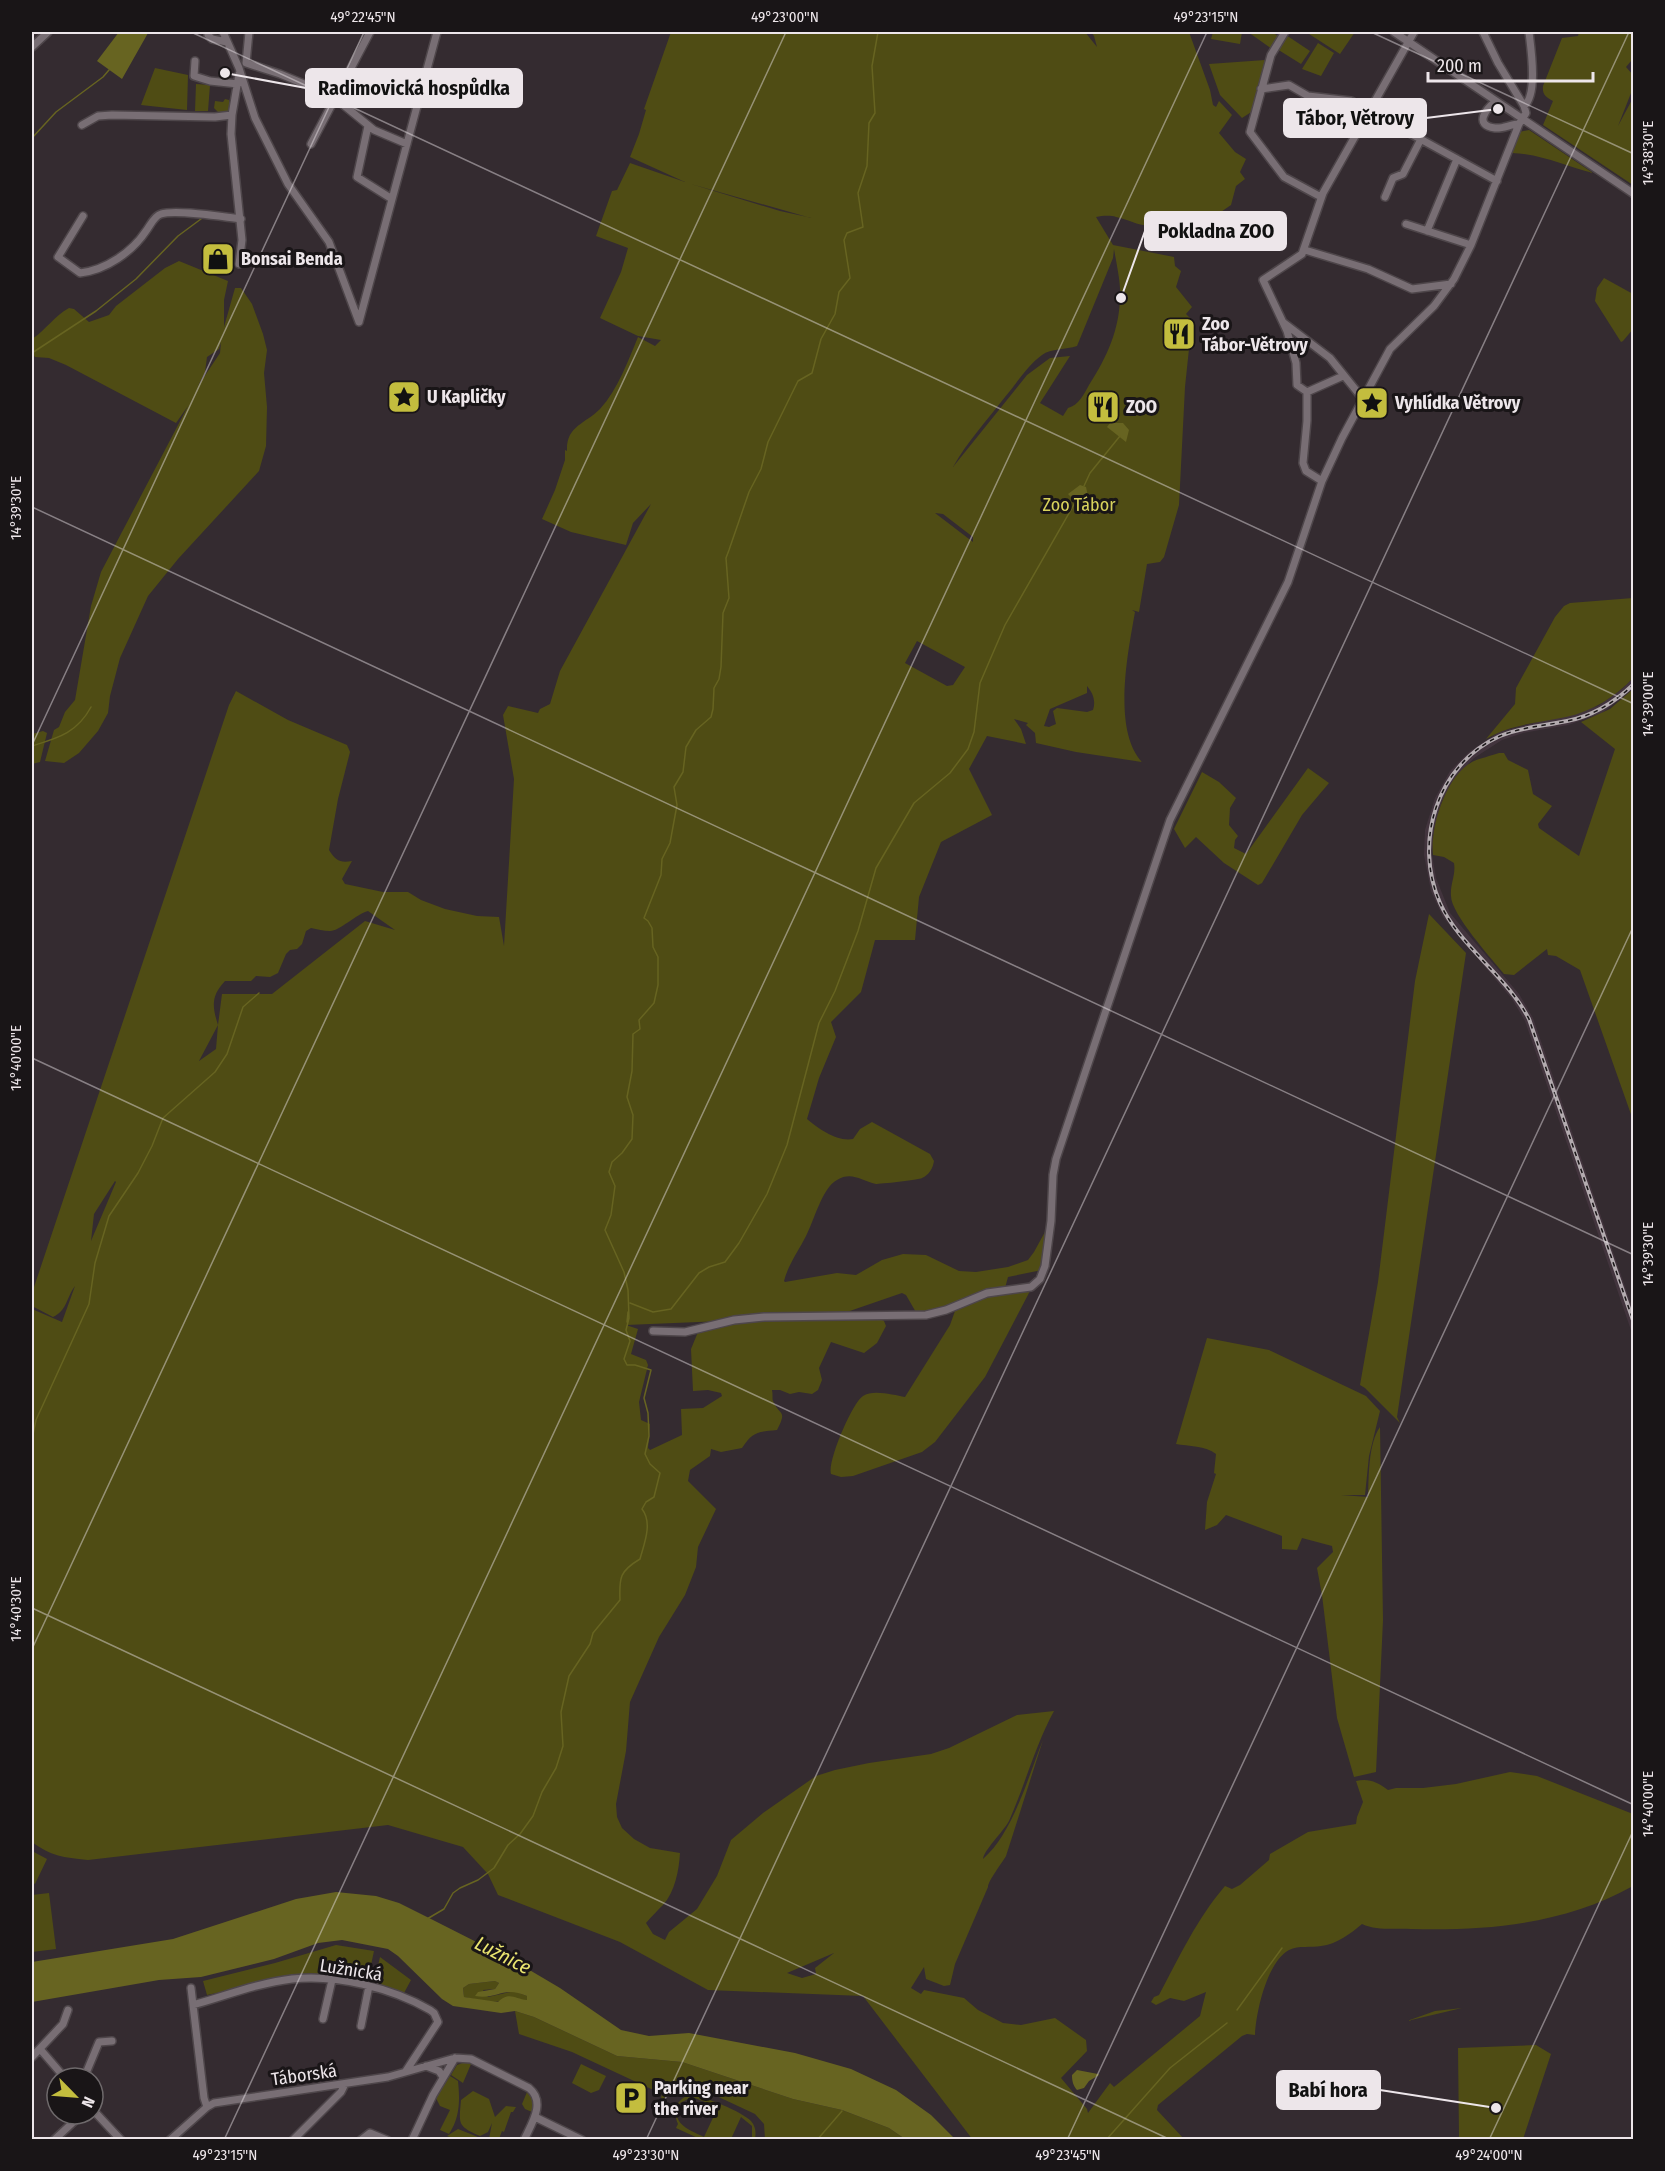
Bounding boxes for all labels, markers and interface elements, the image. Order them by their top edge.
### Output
text: 49°22'45"N [330,8,396,26]
text: 49°23'00"N [751,8,819,26]
text: 49°23'15"N [1174,8,1238,26]
scale bar [1428,45,1593,83]
text: 200 m [1437,55,1482,77]
callout: Radimovická hospůdka [306,69,522,107]
text: Radimovická hospůdka [318,76,510,100]
callout: Tábor, Větrovy [1284,99,1426,137]
text: Tábor, Větrovy [1296,106,1415,130]
text: 14°38'30"E [1639,121,1657,185]
callout: Pokladna ZOO [1145,212,1286,250]
text: Pokladna ZOO [1158,219,1274,243]
shop icon: Bonsai Benda [200,241,236,277]
place label: Bonsai Benda [241,248,343,270]
place label: Zoo Tábor-Větrovy [1202,313,1308,356]
restaurant icon: Zoo Tábor-Větrovy [1161,316,1197,352]
place icon: U Kapličky [386,379,422,415]
place icon: Vyhlídka Větrovy [1354,385,1390,421]
place label: U Kapličky [427,386,506,408]
restaurant icon: ZOO [1085,389,1121,425]
place label: Vyhlídka Větrovy [1394,392,1521,414]
place label: ZOO [1126,396,1157,418]
text: 14°39'30"E [7,476,25,540]
park label: Zoo Tábor [1043,494,1116,516]
text: 14°39'00"E [1639,671,1657,737]
text: 14°40'00"E [7,1025,25,1091]
text: 14°39'30"E [1639,1222,1657,1286]
text: 14°40'30"E [7,1576,25,1642]
text: 14°40'00"E [1639,1771,1657,1837]
water label: Lužnice [471,1931,536,1979]
street label: Lužnická [318,1954,384,1986]
street label: Táborská [270,2059,338,2090]
north arrow [45,2066,105,2126]
callout: Babí hora [1277,2071,1380,2109]
place label: Parking near the river [654,2077,749,2120]
text: Babí hora [1288,2078,1368,2102]
parking icon: Parking near the river [613,2080,649,2116]
text: N [78,2094,99,2110]
text: 49°23'15"N [193,2146,257,2164]
text: 49°23'30"N [613,2146,679,2164]
text: 49°23'45"N [1035,2146,1101,2164]
text: 49°24'00"N [1455,2146,1523,2164]

